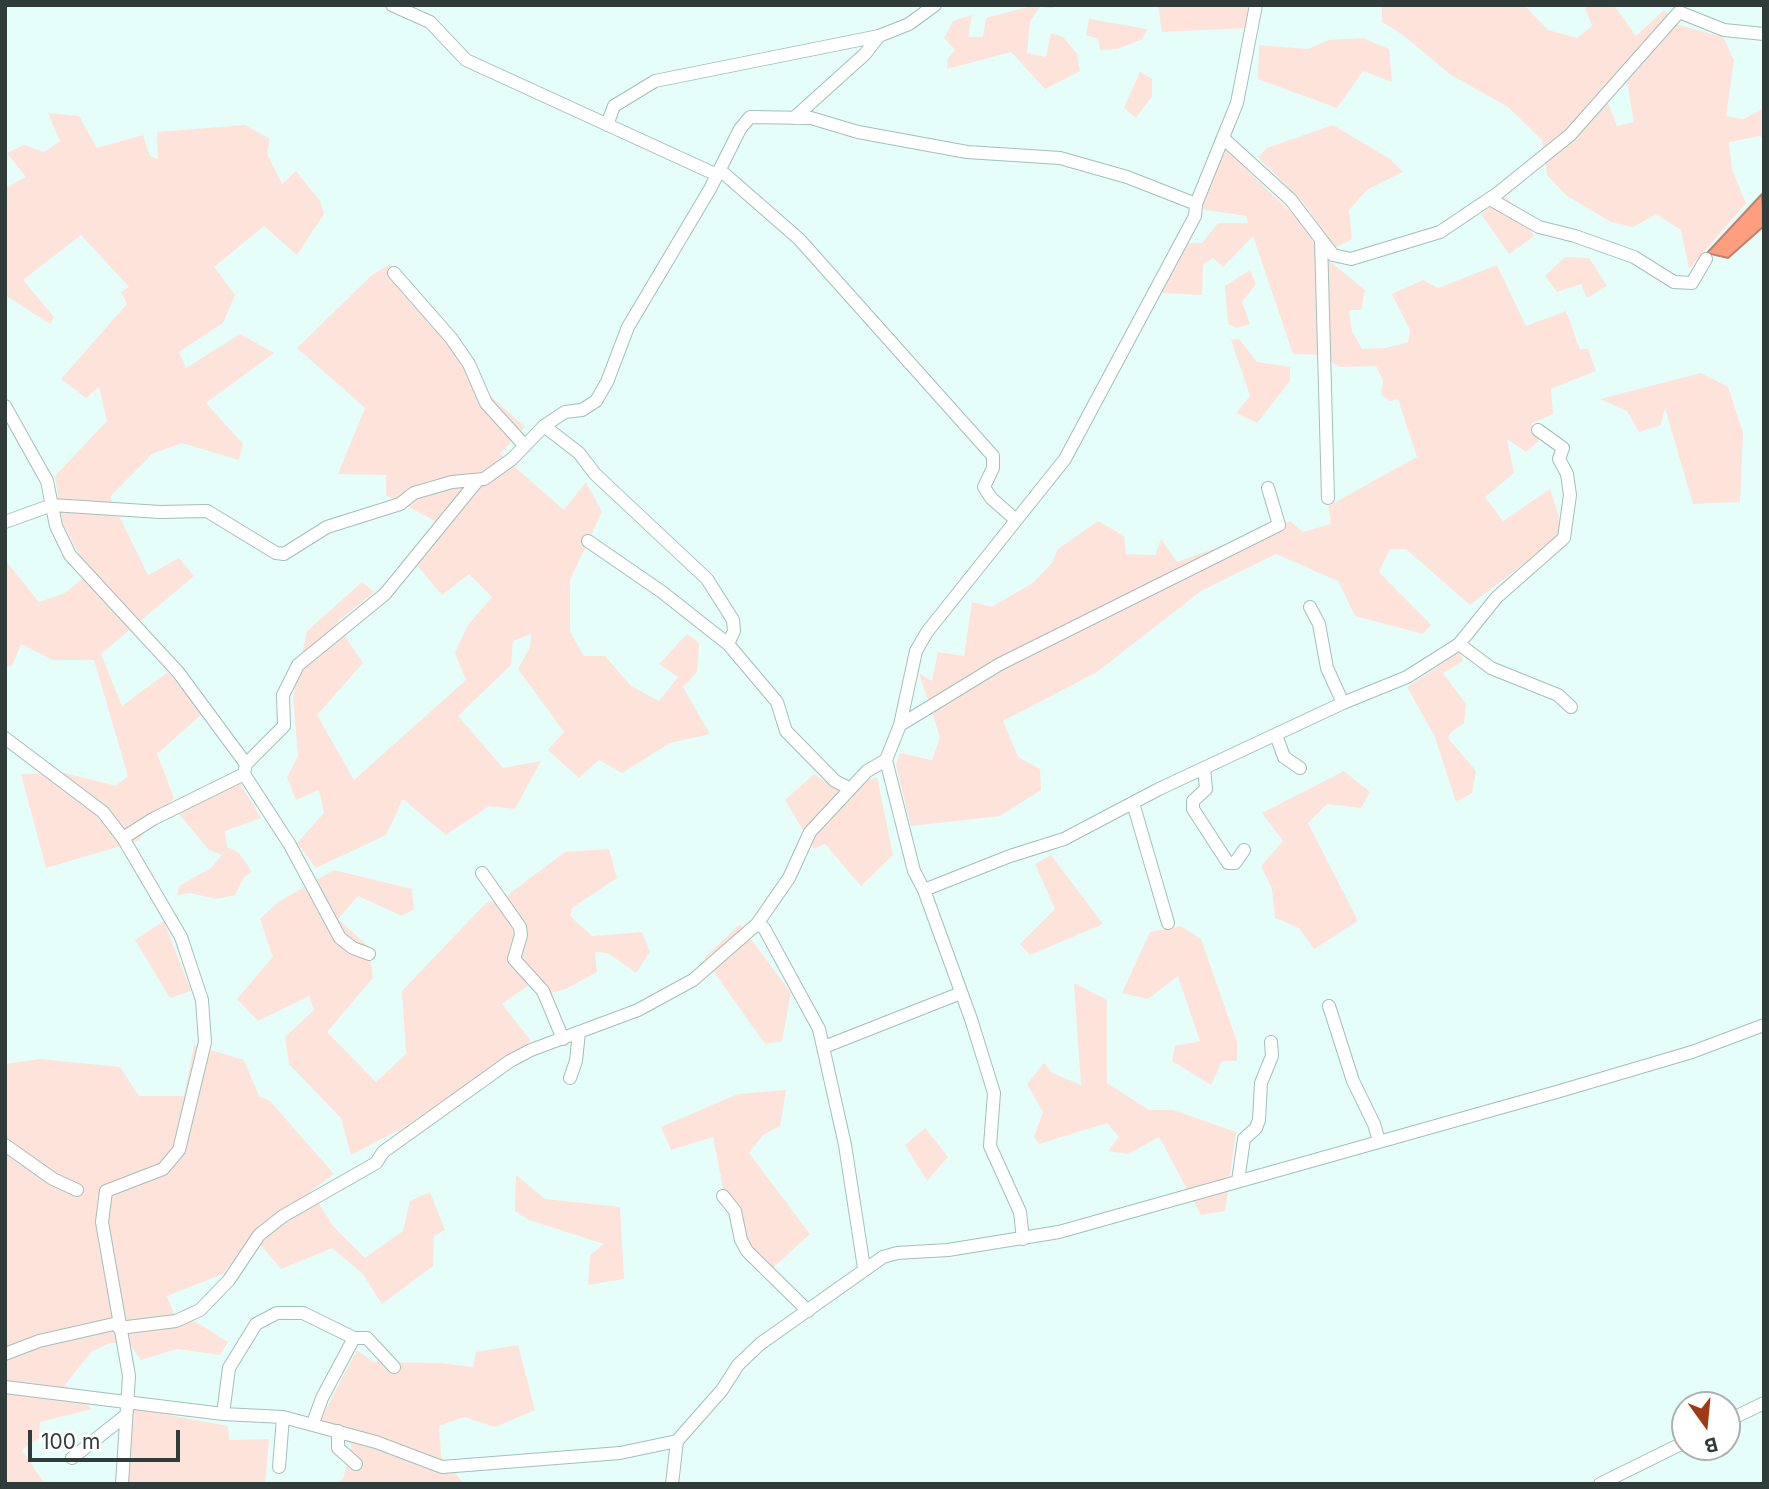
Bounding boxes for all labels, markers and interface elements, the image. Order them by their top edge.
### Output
north arrow [1671,1391,1741,1461]
scale bar [32,1416,184,1460]
text: 100 m [41,1429,100,1454]
text: B [1702,1432,1720,1458]

